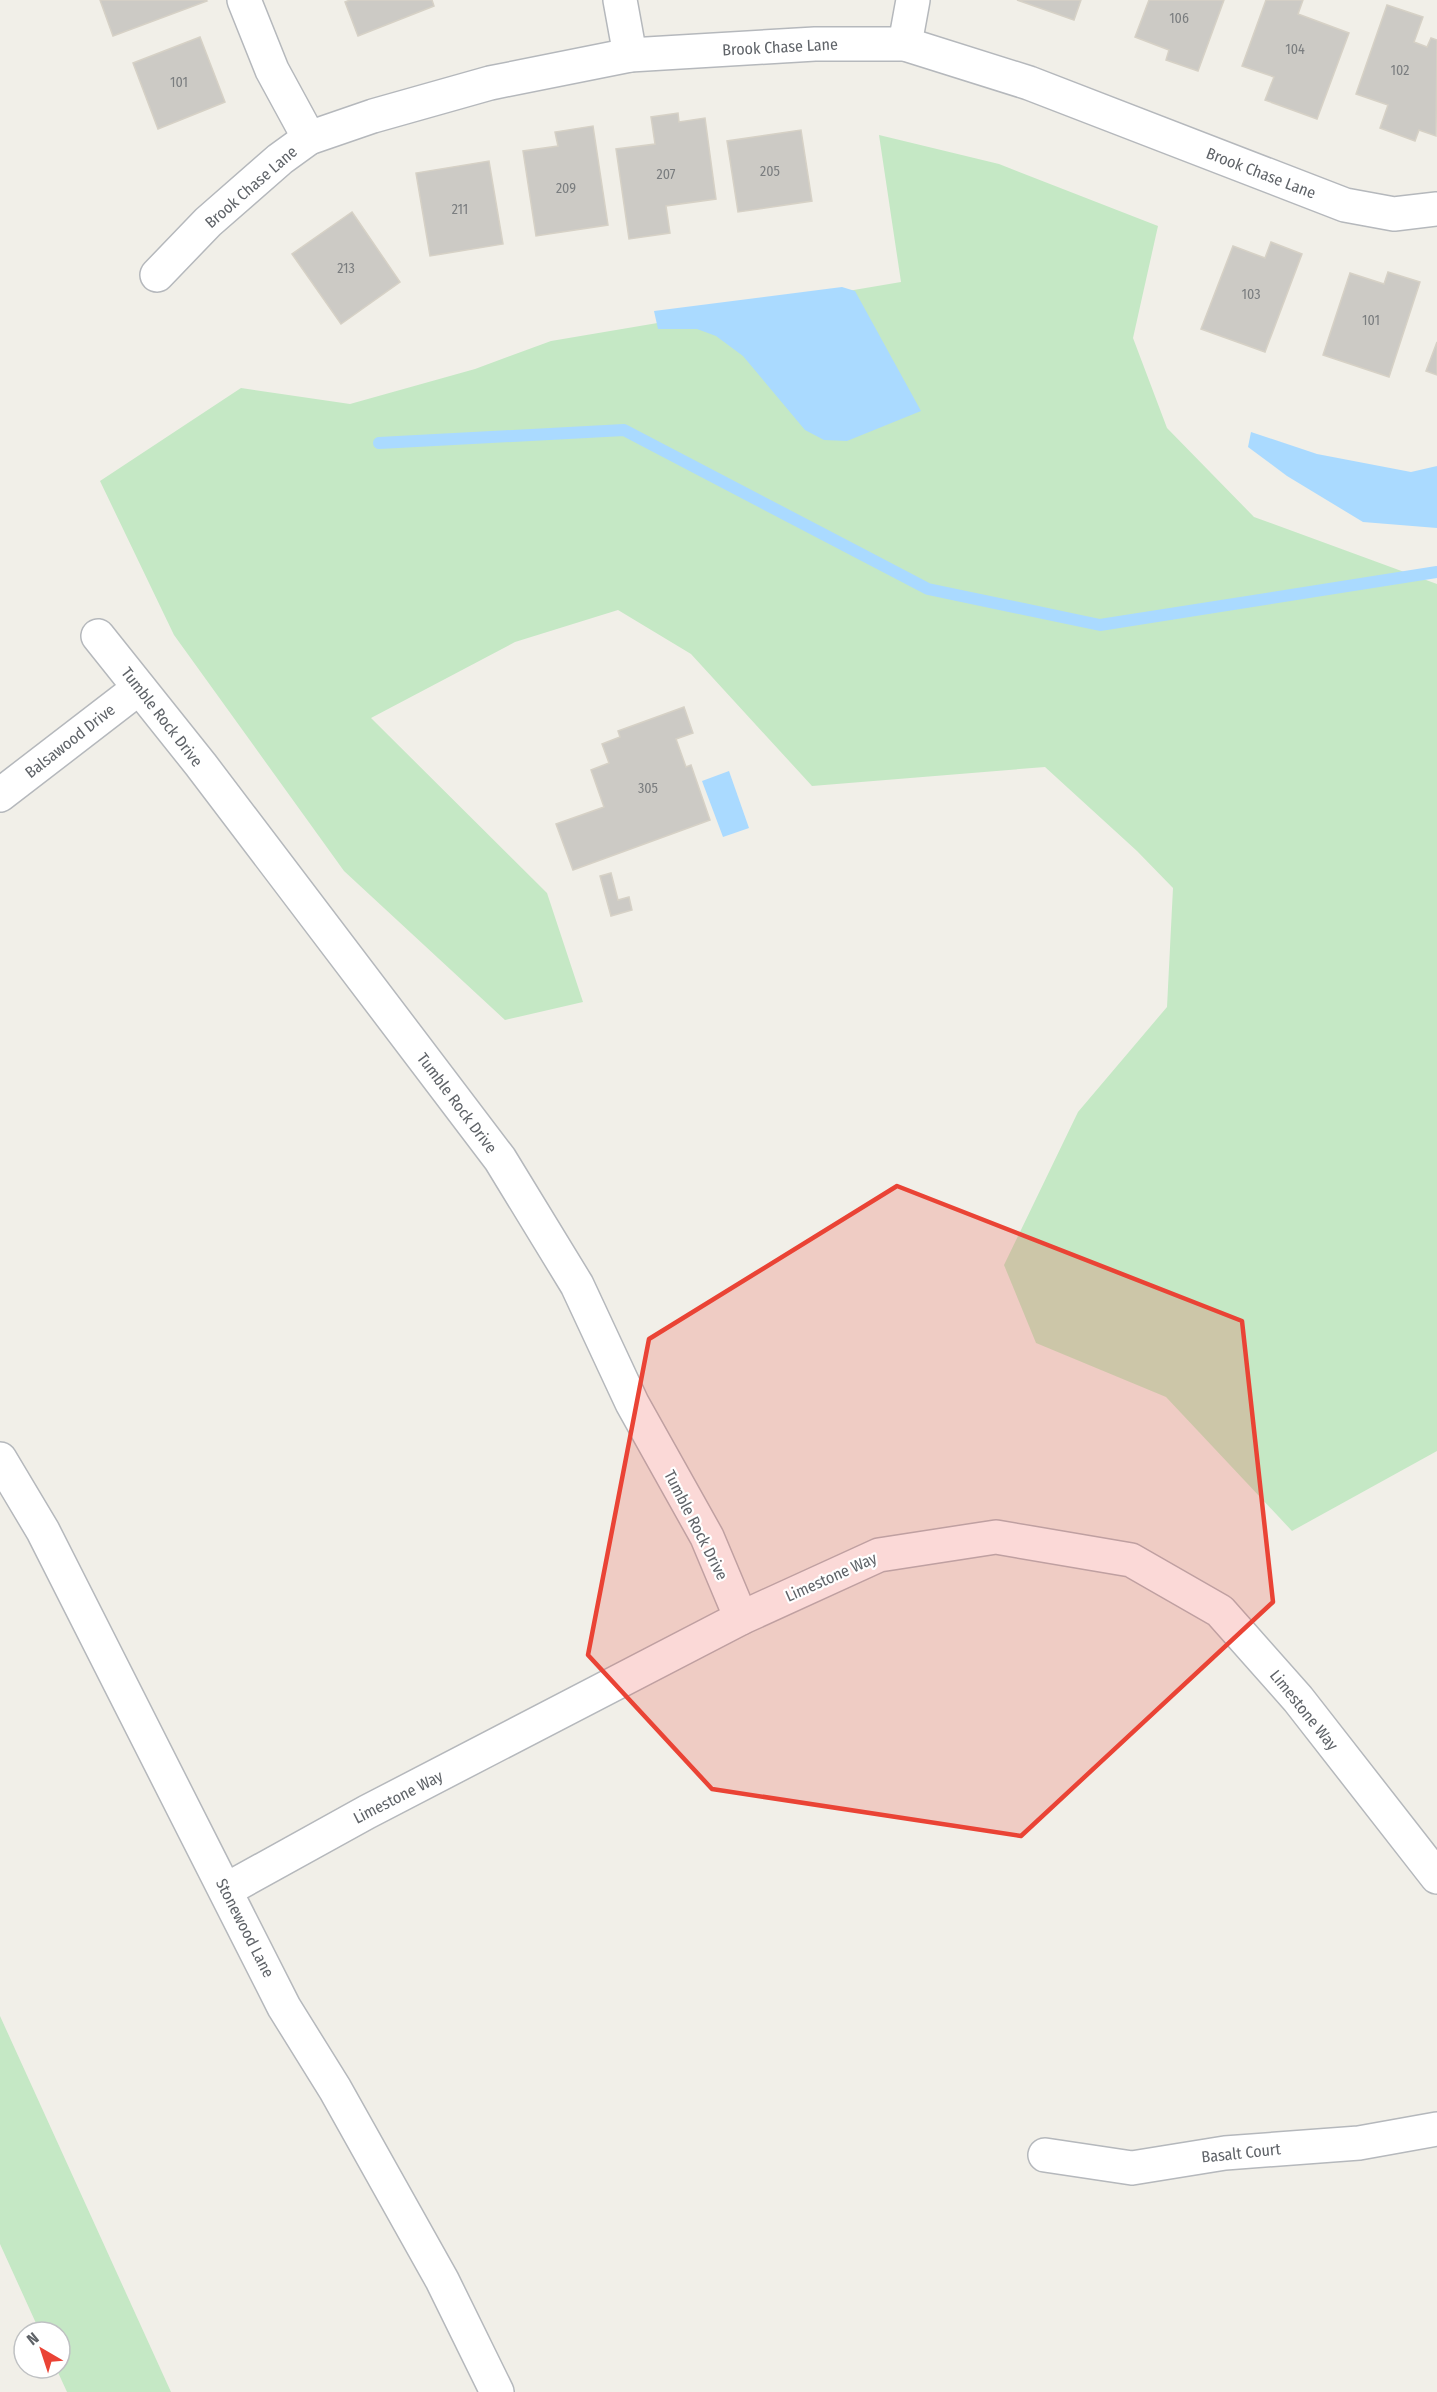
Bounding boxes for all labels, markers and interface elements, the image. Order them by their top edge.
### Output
house number: 106 [1169,10,1189,27]
street label: Brook Chase Lane [722,34,838,60]
house number: 104 [1285,41,1305,58]
house number: 102 [1391,62,1409,79]
house number: 101 [170,74,188,91]
street label: Brook Chase Lane [201,142,301,232]
street label: Brook Chase Lane [1204,143,1319,203]
house number: 205 [760,163,780,180]
house number: 207 [657,166,676,183]
house number: 209 [556,180,576,197]
house number: 211 [452,201,468,218]
house number: 213 [337,260,355,277]
house number: 103 [1242,286,1260,303]
house number: 101 [1362,312,1380,329]
street label: Tumble Rock Drive [117,664,207,770]
street label: Balsawood Drive [21,700,119,782]
house number: 305 [638,780,658,797]
street label: Tumble Rock Drive [413,1049,501,1157]
street label: Tumble Rock Drive [660,1467,732,1583]
street label: Limestone Way [782,1548,880,1606]
street label: Limestone Way [1266,1666,1343,1755]
street label: Limestone Way [350,1766,447,1828]
street label: Stonewood Lane [212,1875,278,1981]
street label: Basalt Court [1200,2139,1282,2167]
north arrow [12,2320,72,2380]
text: N [23,2328,43,2349]

